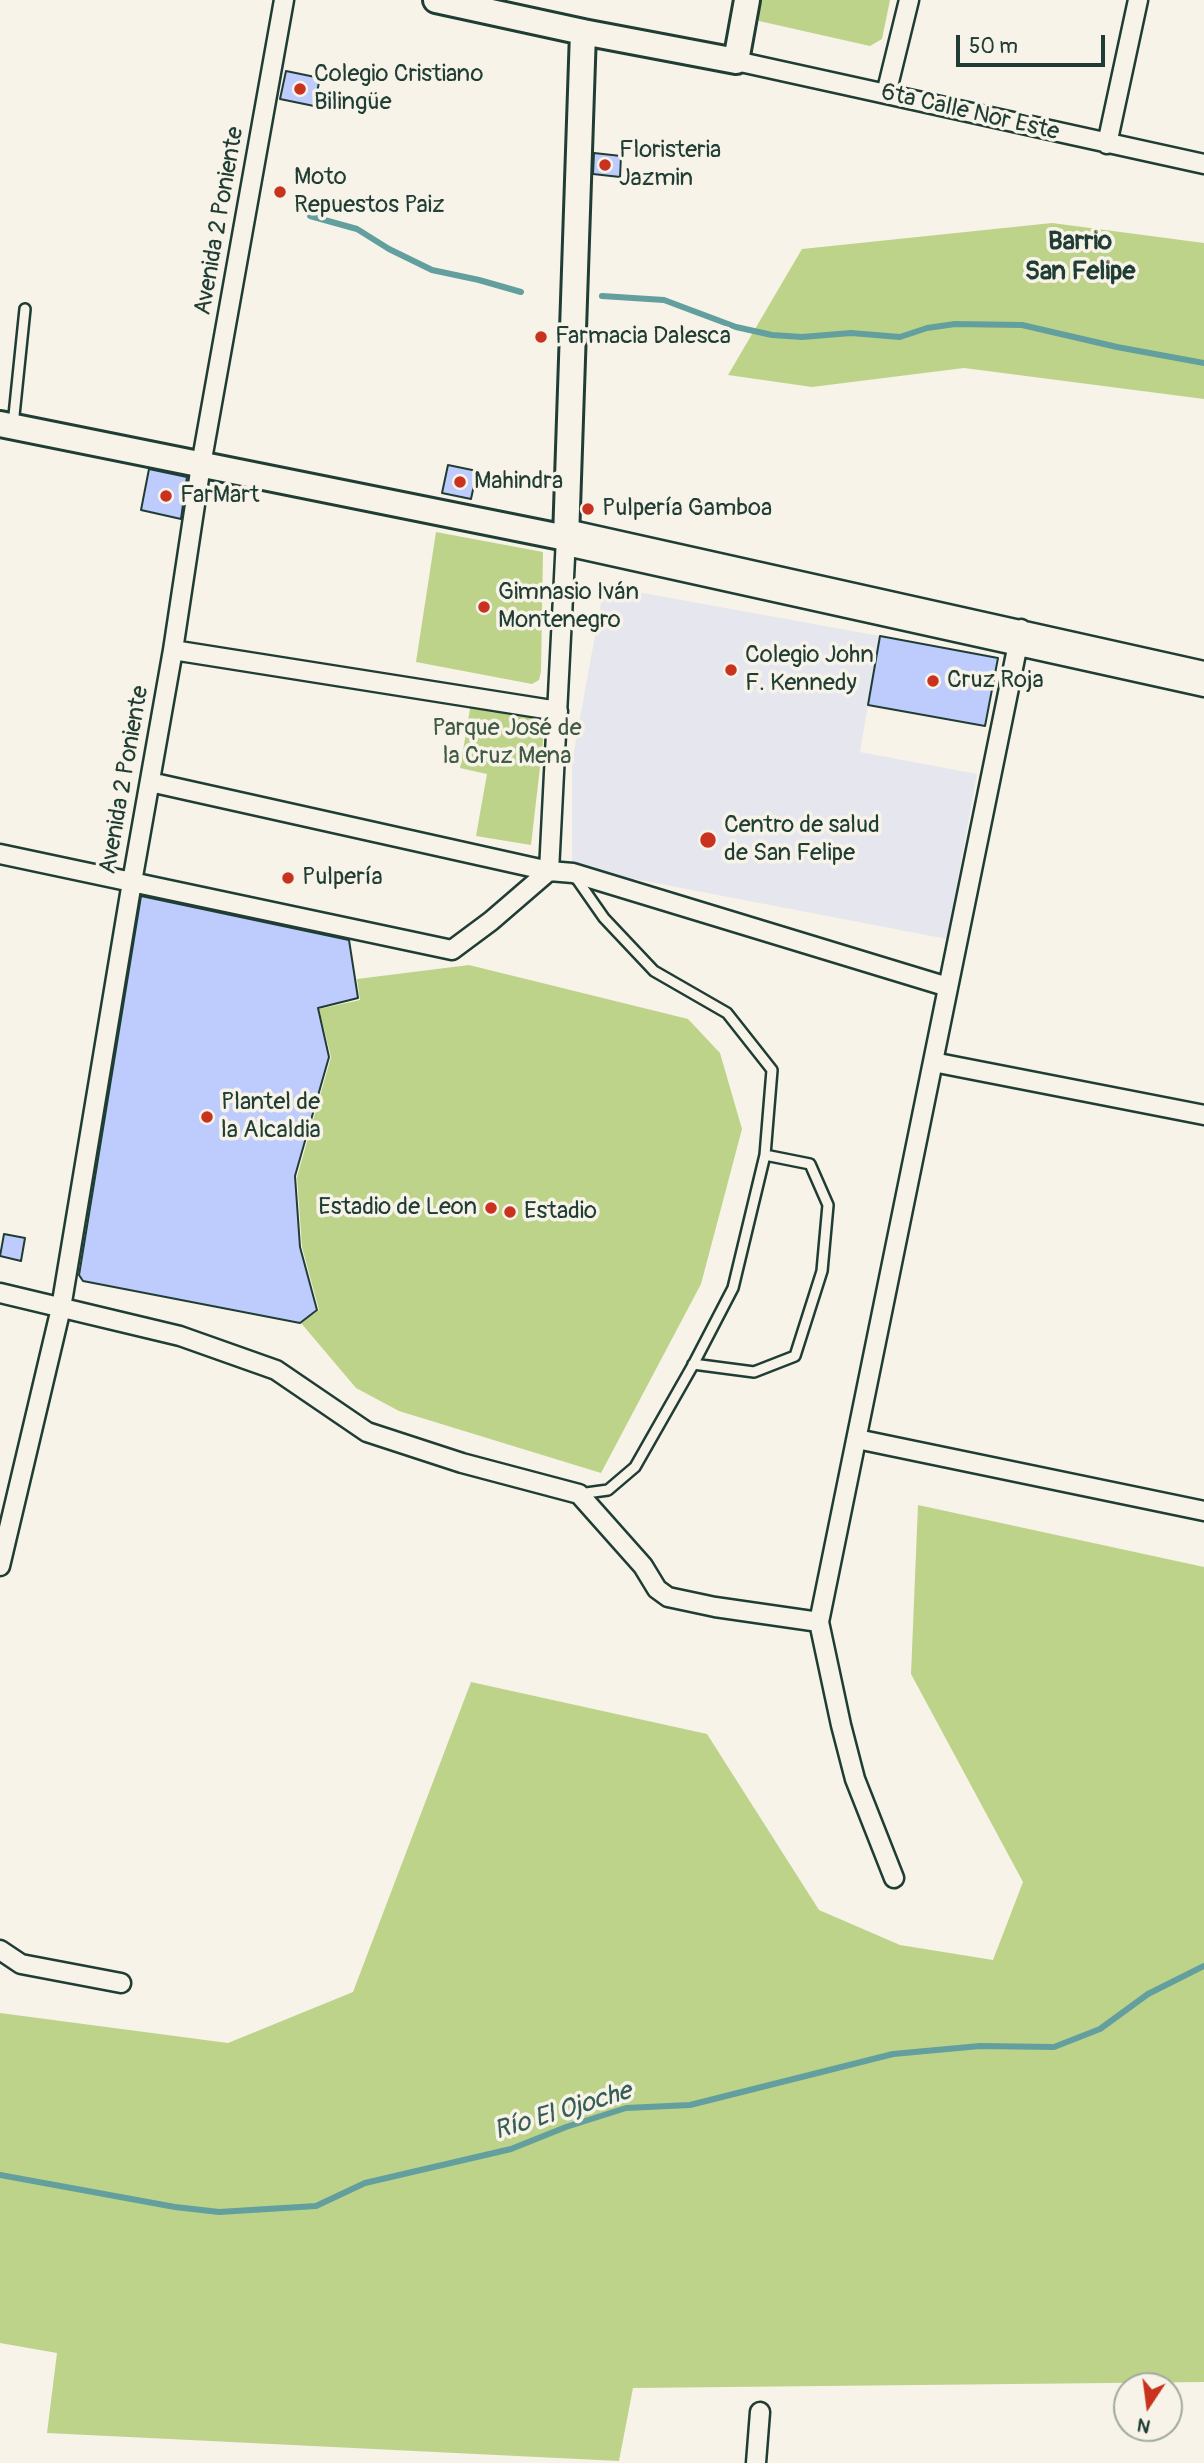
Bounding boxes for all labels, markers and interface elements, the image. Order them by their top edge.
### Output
scale bar [959,21,1108,65]
text: 50 m [969,33,1018,60]
place label: Colegio Cristiano Bilingüe [314,61,483,117]
street label: 6ta Calle Nor Este [878,78,1062,148]
marker: Colegio Cristiano Bilingüe [292,81,308,97]
street label: Avenida 2 Poniente [189,125,251,317]
place label: Floristeria Jazmin [619,137,721,193]
marker: Floristeria Jazmin [597,157,613,173]
place label: Moto Repuestos Paiz [294,164,444,220]
marker: Moto Repuestos Paiz [272,184,288,200]
district label: Barrio San Felipe [1025,226,1135,288]
place label: Farmacia Dalesca [555,323,731,351]
marker: Farmacia Dalesca [533,329,549,345]
place label: Mahindra [474,468,563,496]
marker: Mahindra [452,474,468,490]
place label: FarMart [180,482,259,510]
marker: FarMart [158,488,174,504]
place label: Pulpería Gamboa [602,495,772,523]
marker: Pulpería Gamboa [580,501,596,517]
place label: Gimnasio Iván Montenegro [498,579,639,635]
marker: Gimnasio Iván Montenegro [476,599,492,615]
place label: Colegio John F. Kennedy [745,642,874,698]
marker: Colegio John F. Kennedy [723,662,739,678]
place label: Cruz Roja [947,667,1044,695]
marker: Cruz Roja [925,673,941,689]
street label: Avenida 2 Poniente [94,684,156,876]
park label: Parque José de la Cruz Mena [432,715,582,771]
place label: Centro de salud de San Felipe [724,812,880,868]
marker: Centro de salud de San Felipe [698,830,718,850]
place label: Pulpería [302,864,383,892]
marker: Pulpería [280,870,296,886]
place label: Plantel de la Alcaldia [221,1089,321,1145]
marker: Plantel de la Alcaldia [199,1109,215,1125]
place label: Estadio de Leon [318,1194,477,1222]
place label: Estadio [524,1198,597,1226]
marker: Estadio de Leon [483,1200,499,1216]
marker: Estadio [502,1204,518,1220]
water label: Río El Ojoche [491,2076,635,2148]
north arrow [1113,2372,1183,2442]
text: N [1135,2412,1153,2439]

